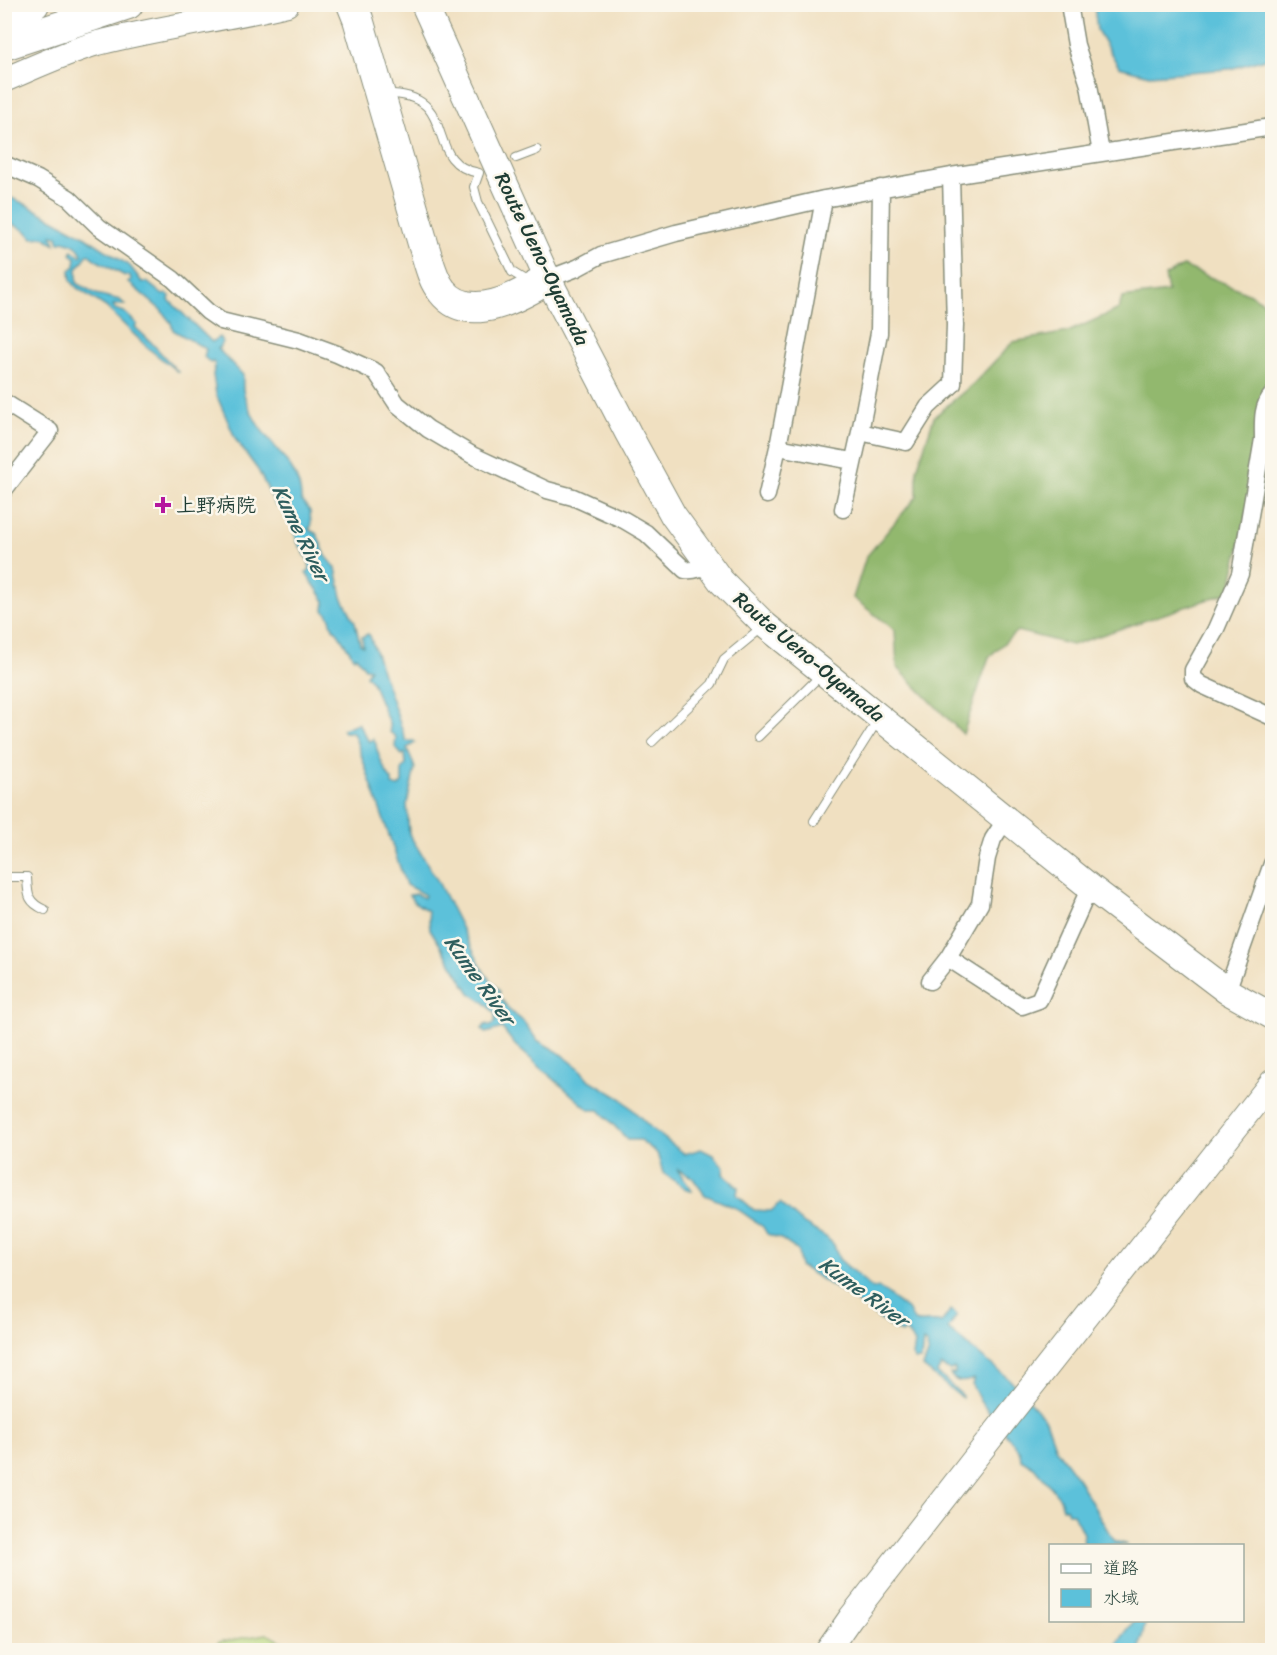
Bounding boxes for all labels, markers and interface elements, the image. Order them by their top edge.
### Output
street label: Route Ueno-Oyamada [485,166,600,353]
water label: Kume River [261,478,342,591]
place label: 上野病院 [176,488,256,523]
marker: 上野病院 [154,496,172,514]
street label: Route Ueno-Oyamada [725,583,894,732]
water label: Kume River [434,927,528,1036]
water label: Kume River [811,1246,920,1340]
legend [1049,1544,1244,1622]
text: 道路 [1103,1552,1139,1584]
text: 水域 [1103,1582,1139,1614]

